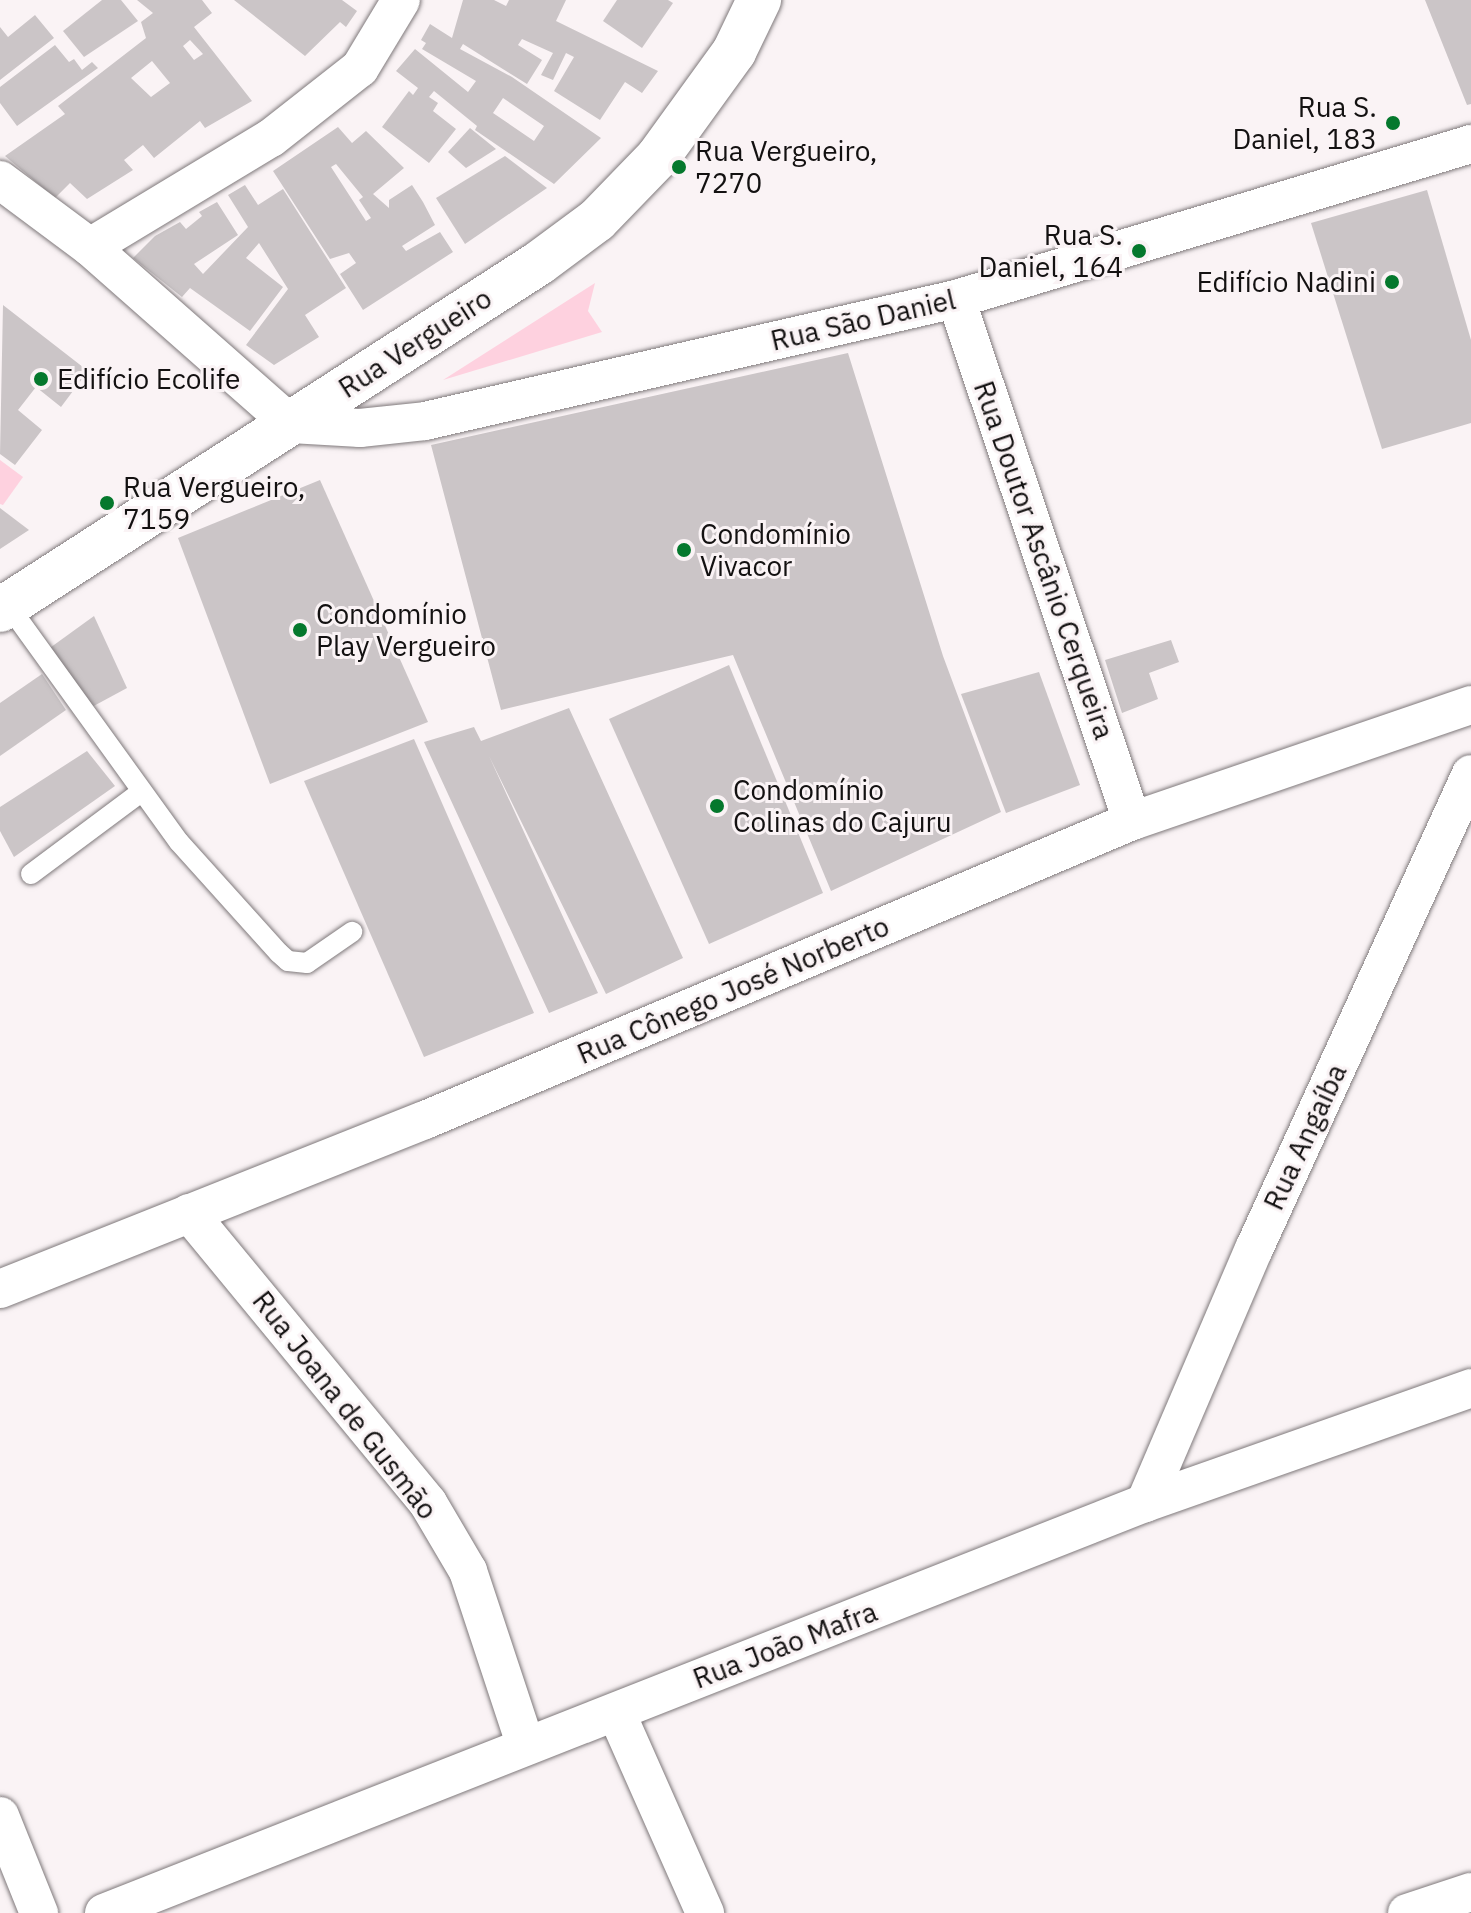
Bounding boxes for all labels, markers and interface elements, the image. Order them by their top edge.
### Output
place label: Rua S. Daniel, 183 [1232,90,1377,156]
marker: Rua S. Daniel, 183 [1384,114,1402,132]
place label: Rua Vergueiro, 7270 [695,134,877,200]
marker: Rua Vergueiro, 7270 [670,158,688,176]
place label: Rua S. Daniel, 164 [978,218,1123,284]
marker: Rua S. Daniel, 164 [1130,242,1148,260]
place label: Edifício Nadini [1196,265,1376,299]
marker: Edifício Nadini [1383,273,1401,291]
street label: Rua Vergueiro [332,281,498,405]
street label: Rua São Daniel [767,282,959,358]
place label: Edifício Ecolife [57,362,240,396]
marker: Edifício Ecolife [32,370,50,388]
street label: Rua Doutor Ascânio Cerqueira [967,377,1121,743]
place label: Rua Vergueiro, 7159 [123,470,305,536]
marker: Rua Vergueiro, 7159 [98,494,116,512]
place label: Condomínio Vivacor [700,517,851,583]
marker: Condomínio Vivacor [675,541,693,559]
place label: Condomínio Play Vergueiro [316,597,496,663]
marker: Condomínio Play Vergueiro [291,621,309,639]
place label: Condomínio Colinas do Cajuru [733,773,952,839]
marker: Condomínio Colinas do Cajuru [708,797,726,815]
street label: Rua Cônego José Norberto [572,909,894,1071]
street label: Rua Angaíba [1257,1059,1353,1215]
street label: Rua Joana de Gusmão [246,1284,444,1526]
street label: Rua João Mafra [688,1594,882,1696]

